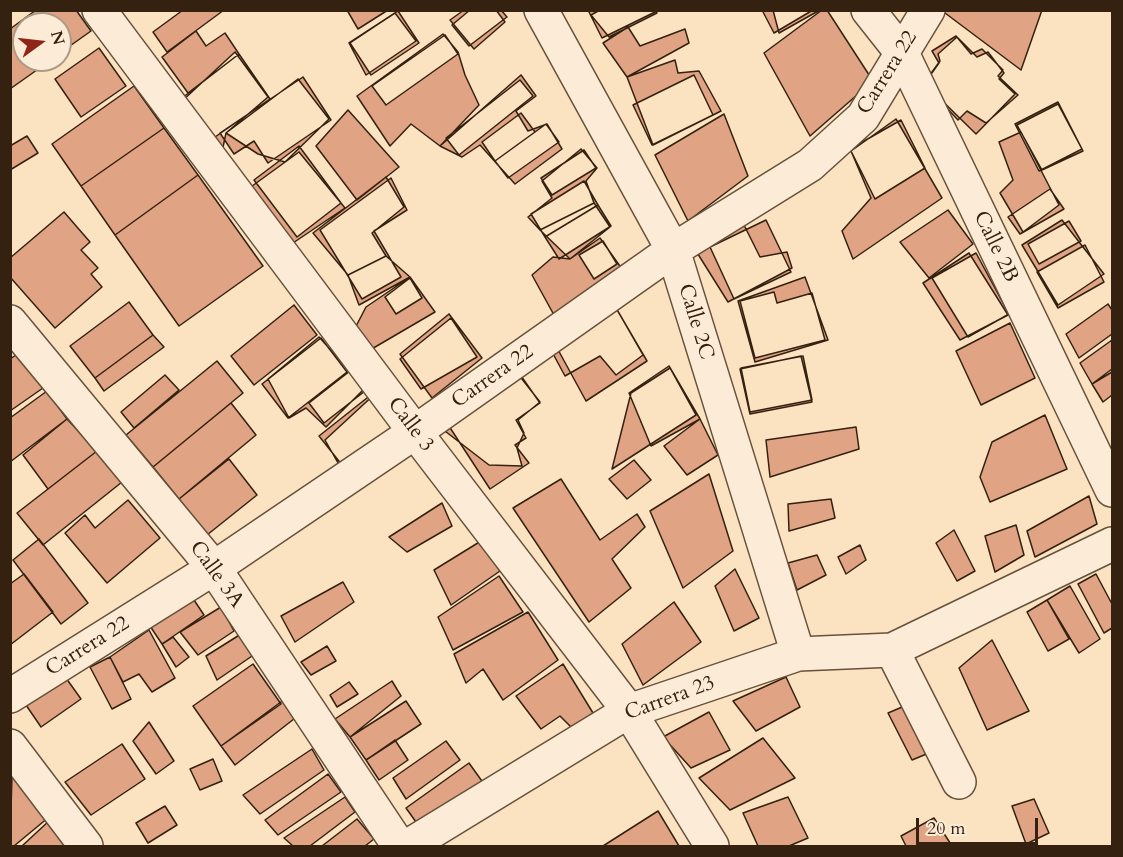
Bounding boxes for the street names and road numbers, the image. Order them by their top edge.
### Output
street label: Carrera 22 [852,27,924,119]
street label: Calle 2B [967,207,1023,287]
street label: Calle 2C [672,281,718,363]
street label: Carrera 22 [447,340,539,414]
street label: Calle 3 [381,393,439,457]
street label: Calle 3A [183,537,249,613]
street label: Carrera 22 [42,611,134,683]
street label: Carrera 23 [622,671,718,727]

